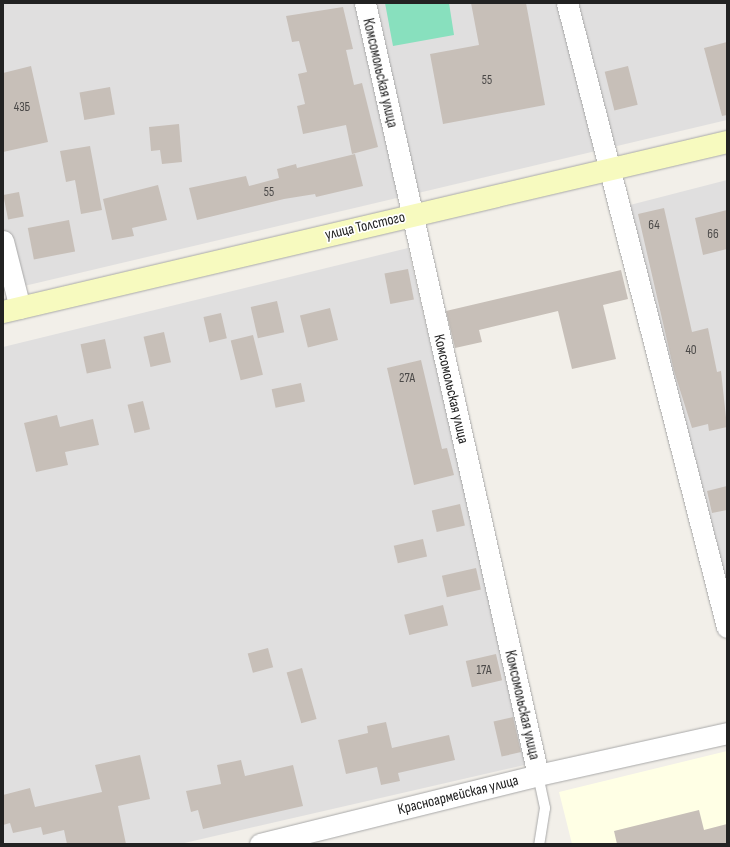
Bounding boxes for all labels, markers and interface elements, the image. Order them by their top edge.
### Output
street label: Комсомольская улица [359,17,401,129]
house number: 55 [482,72,492,88]
house number: 43Б [14,99,30,115]
house number: 55 [264,184,274,200]
street label: улица Толстого [323,208,407,244]
house number: 64 [648,217,660,233]
house number: 66 [707,226,719,242]
street label: Комсомольская улица [430,333,472,445]
house number: 40 [685,342,697,358]
house number: 27А [399,370,415,386]
street label: Комсомольская улица [501,649,543,761]
house number: 17А [476,662,492,678]
street label: Красноармейская улица [396,771,520,819]

